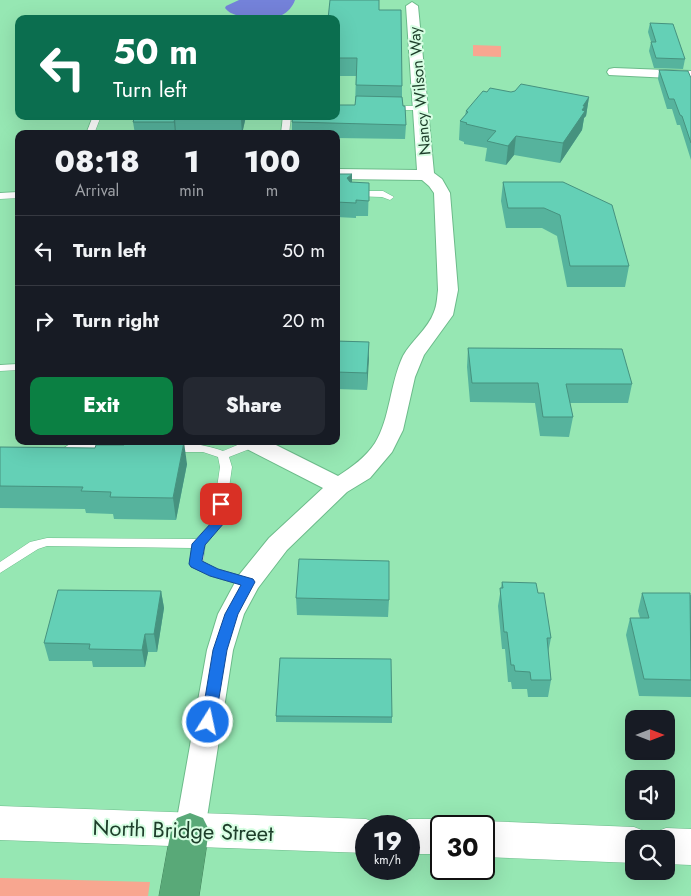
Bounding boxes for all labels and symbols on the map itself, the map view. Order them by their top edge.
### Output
street label: Nancy Wilson Way [402,25,437,156]
pin [200,483,242,525]
position arrow [181,695,233,747]
north arrow [625,710,675,760]
street label: North Bridge Street [92,811,275,849]
speed limit sign: 30 [430,815,495,880]

